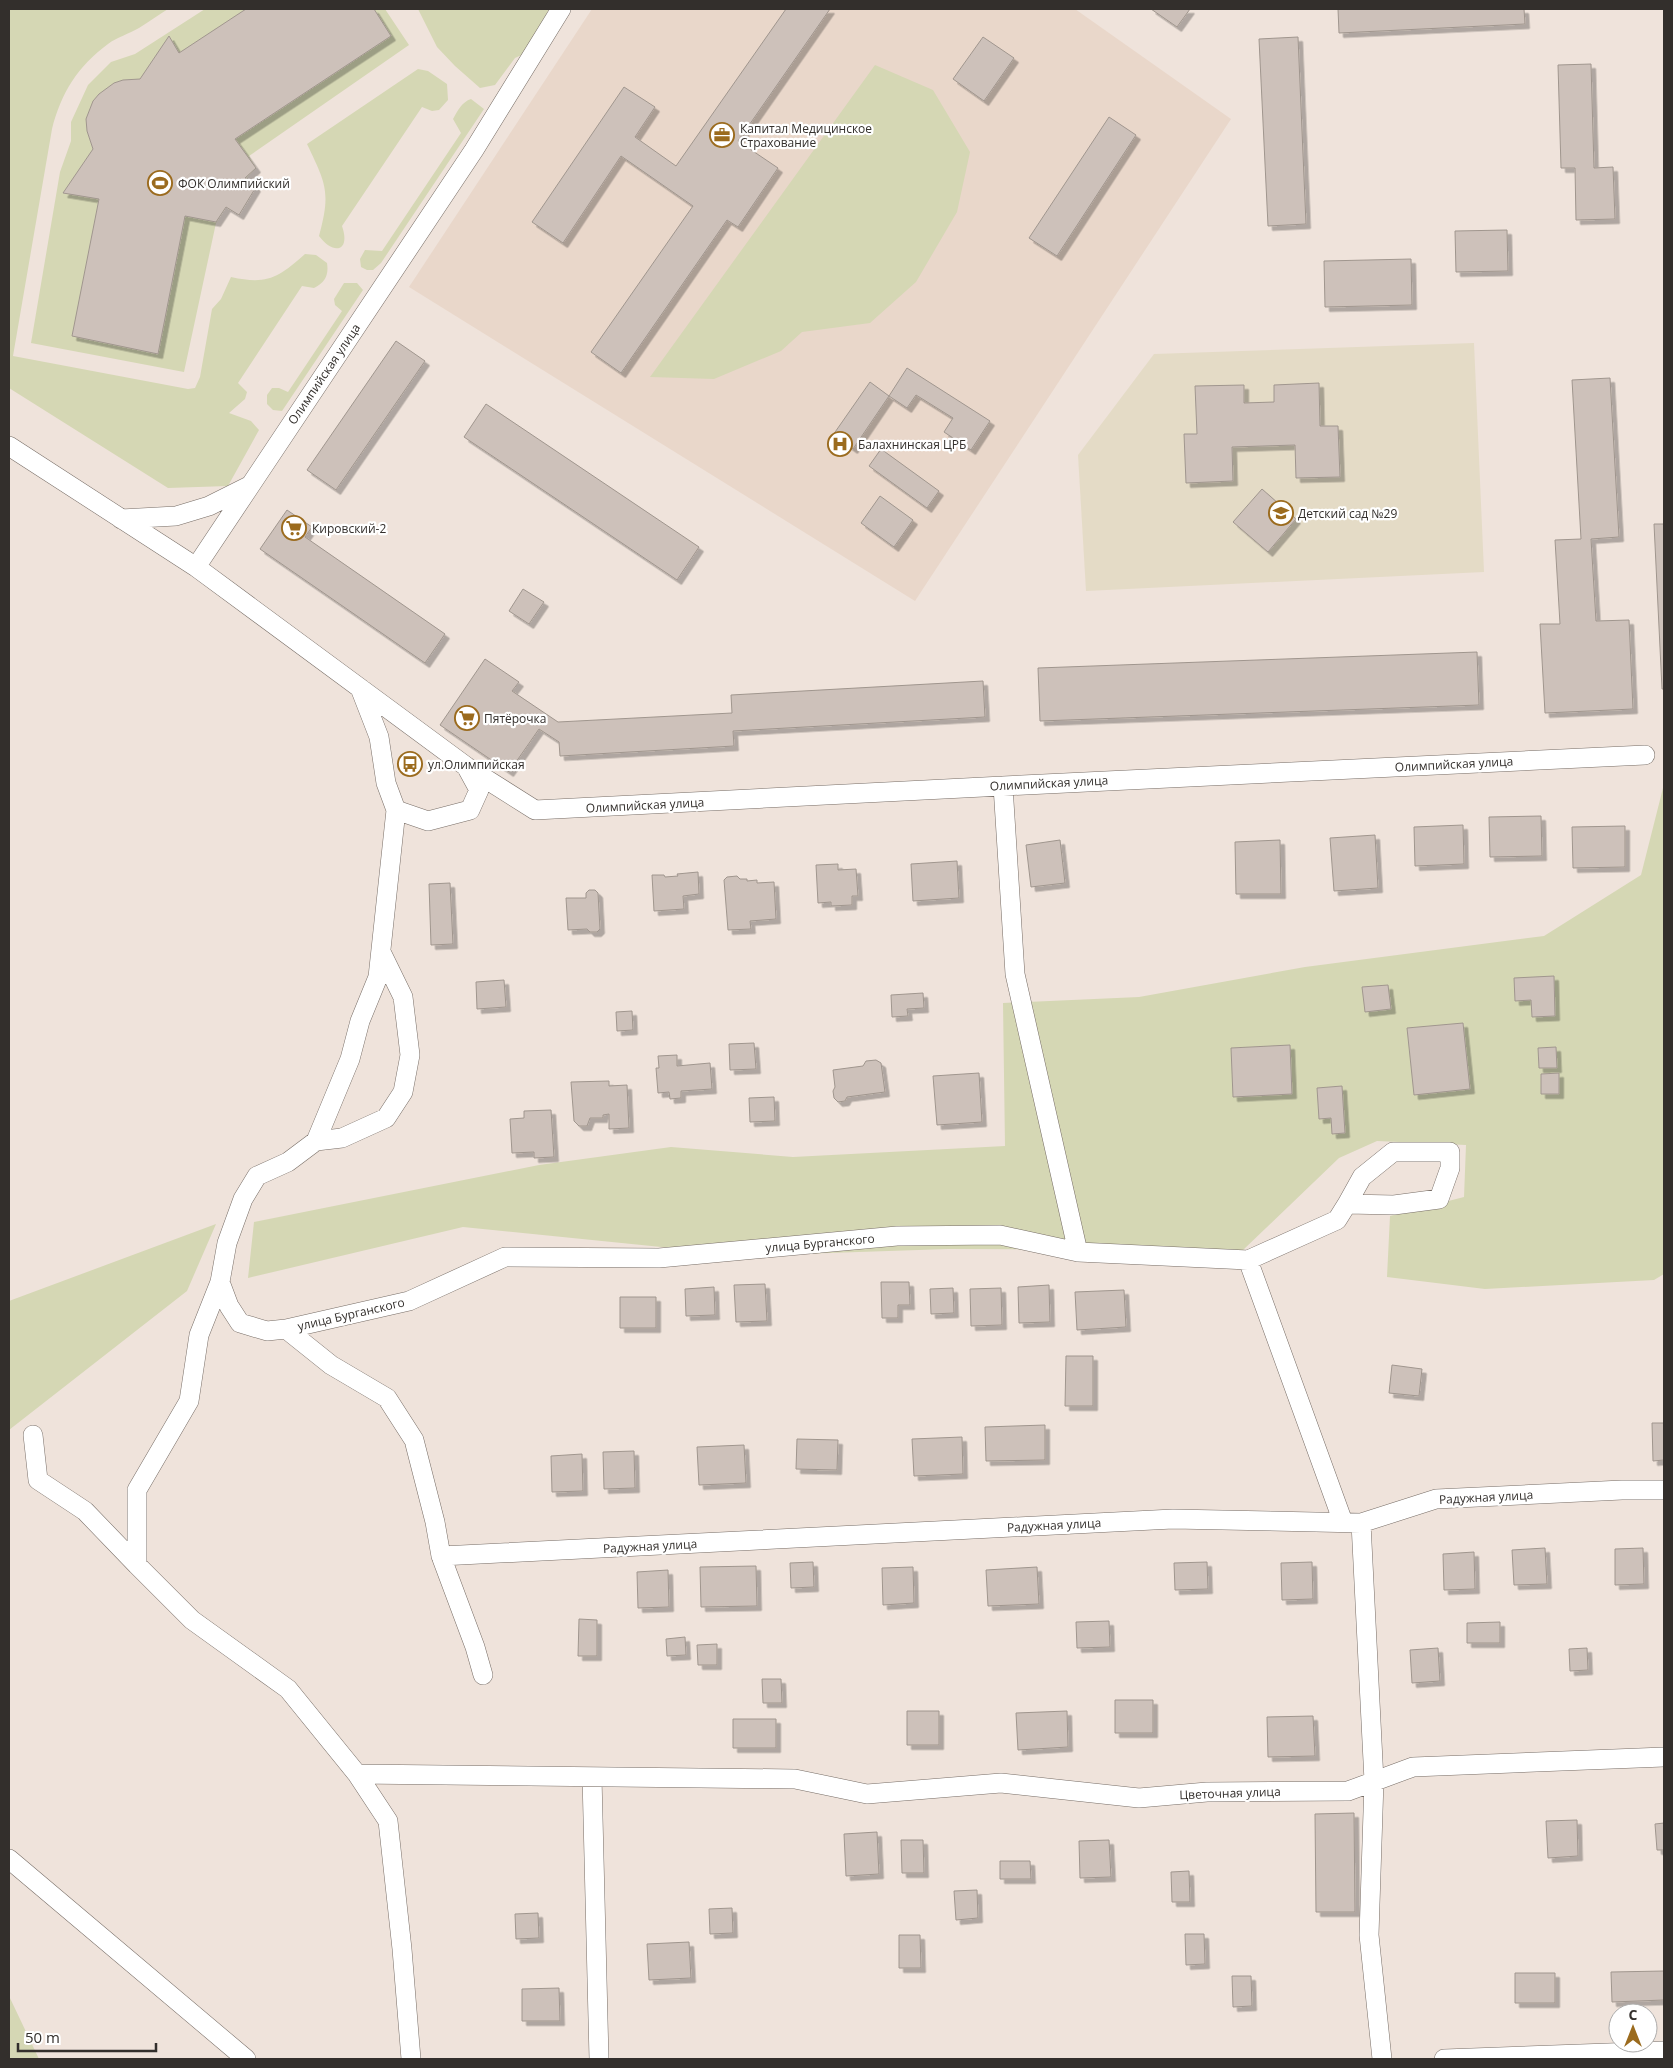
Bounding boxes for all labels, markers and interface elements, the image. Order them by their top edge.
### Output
place label: Капитал Медицинское Страхование [740,120,872,151]
office icon: Капитал Медицинское Страхование [709,122,735,148]
sports icon: ФОК Олимпийский [147,170,173,196]
place label: ФОК Олимпийский [178,175,290,192]
street label: Олимпийская улица [284,320,364,428]
hospital icon: Балахнинская ЦРБ [827,431,853,457]
place label: Балахнинская ЦРБ [858,436,966,453]
school or university icon: Детский сад №29 [1268,500,1294,526]
place label: Детский сад №29 [1298,505,1397,522]
supermarket icon: Кировский-2 [281,515,307,541]
place label: Кировский-2 [312,520,386,537]
supermarket icon: Пятёрочка [454,705,480,731]
place label: Пятёрочка [484,710,546,727]
bus stop icon: ул.Олимпийская [397,751,423,777]
street label: Олимпийская улица [1394,752,1514,776]
place label: ул.Олимпийская [428,756,525,773]
street label: Олимпийская улица [989,771,1109,795]
street label: Олимпийская улица [585,793,705,817]
street label: улица Бурганского [765,1230,875,1256]
street label: улица Бурганского [296,1293,406,1335]
street label: Радужная улица [1438,1486,1534,1508]
street label: Радужная улица [1006,1514,1102,1536]
street label: Радужная улица [602,1535,698,1557]
street label: Цветочная улица [1179,1783,1281,1803]
north arrow [1608,2003,1658,2053]
text: С [1629,2005,1638,2024]
scale bar [18,2020,155,2052]
text: 50 m [25,2027,60,2047]

